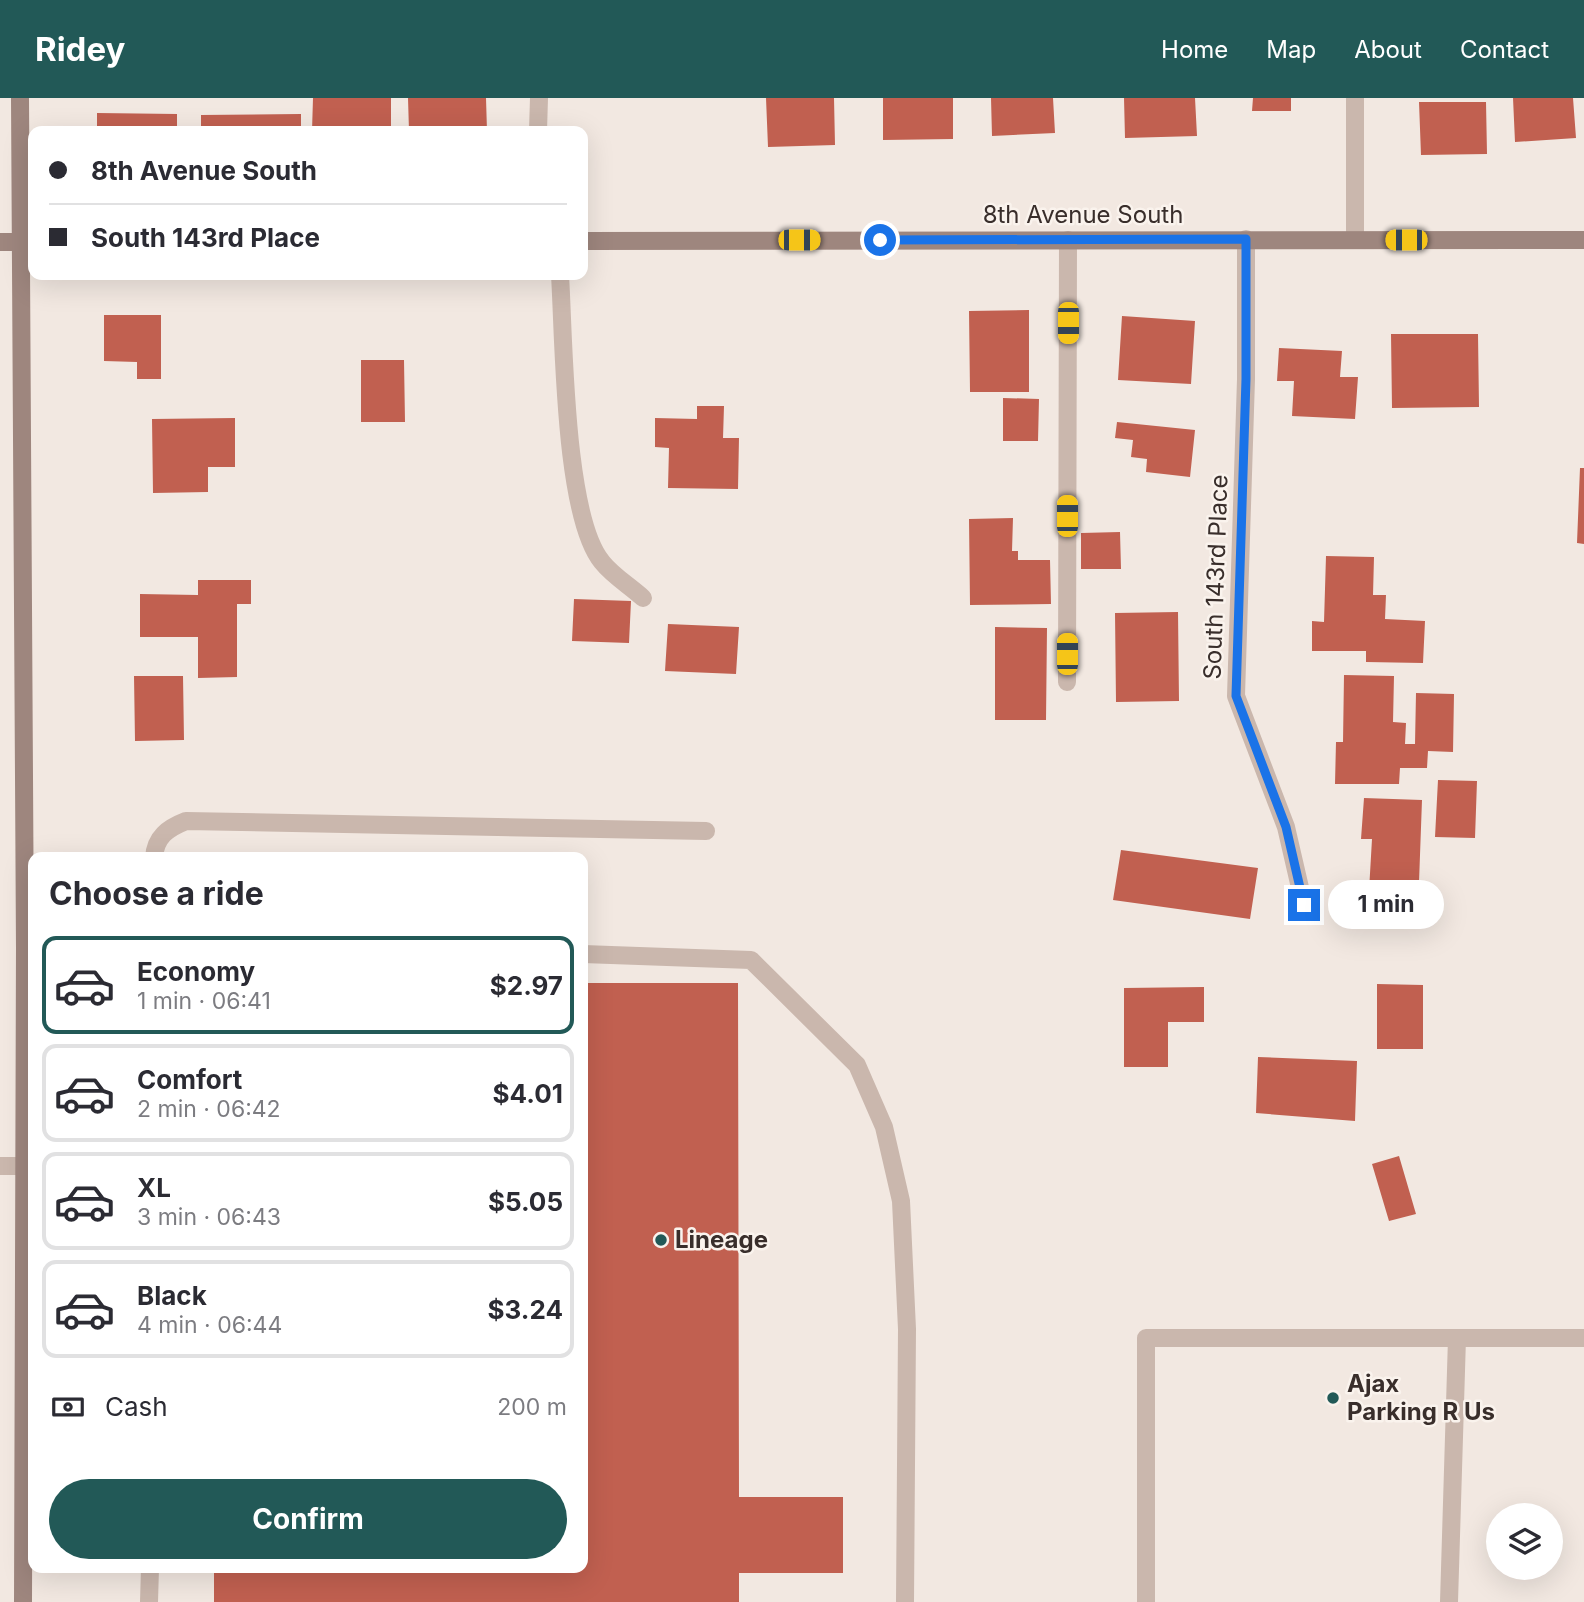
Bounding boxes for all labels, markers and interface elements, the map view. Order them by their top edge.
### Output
text: Ridey [35,29,125,69]
text: Home [1161,35,1228,64]
text: Map [1266,35,1316,64]
text: About [1354,35,1422,64]
text: Contact [1460,35,1549,64]
text: 8th Avenue South [91,155,317,186]
street label: 8th Avenue South [983,200,1183,229]
text: South 143rd Place [91,222,320,253]
route start [864,224,896,256]
car [779,230,821,251]
car [1386,230,1428,251]
car [1058,302,1079,344]
street label: South 143rd Place [1197,474,1234,680]
car [1057,495,1078,537]
car [1057,633,1078,675]
text: Choose a ride [49,874,264,913]
callout: 1 min [1328,880,1444,930]
route end [1288,889,1320,921]
text: 1 min [1358,890,1414,918]
icon: car [53,954,116,1017]
text: Economy [137,956,255,987]
text: $2.97 [490,970,563,1001]
text: 1 min · 06:41 [137,987,271,1015]
icon: car [53,1062,116,1125]
text: Comfort [137,1064,242,1095]
text: $4.01 [493,1078,563,1109]
text: 2 min · 06:42 [137,1095,281,1123]
icon: car [53,1170,116,1233]
text: XL [137,1172,171,1203]
text: $5.05 [488,1186,563,1217]
text: 3 min · 06:43 [137,1203,281,1231]
place label: Lineage [675,1225,768,1254]
marker: Lineage [653,1232,669,1248]
icon: car [53,1278,116,1341]
text: Black [137,1280,207,1311]
text: $3.24 [488,1294,563,1325]
text: 4 min · 06:44 [137,1311,282,1339]
place label: Ajax Parking R Us [1347,1369,1495,1426]
icon: cash [49,1388,87,1426]
marker: Ajax Parking R Us [1325,1390,1341,1406]
text: Cash [105,1391,168,1422]
text: 200 m [497,1393,567,1421]
button: Confirm [49,1479,567,1559]
map controls [1486,1503,1563,1580]
button: layers [1486,1503,1563,1580]

